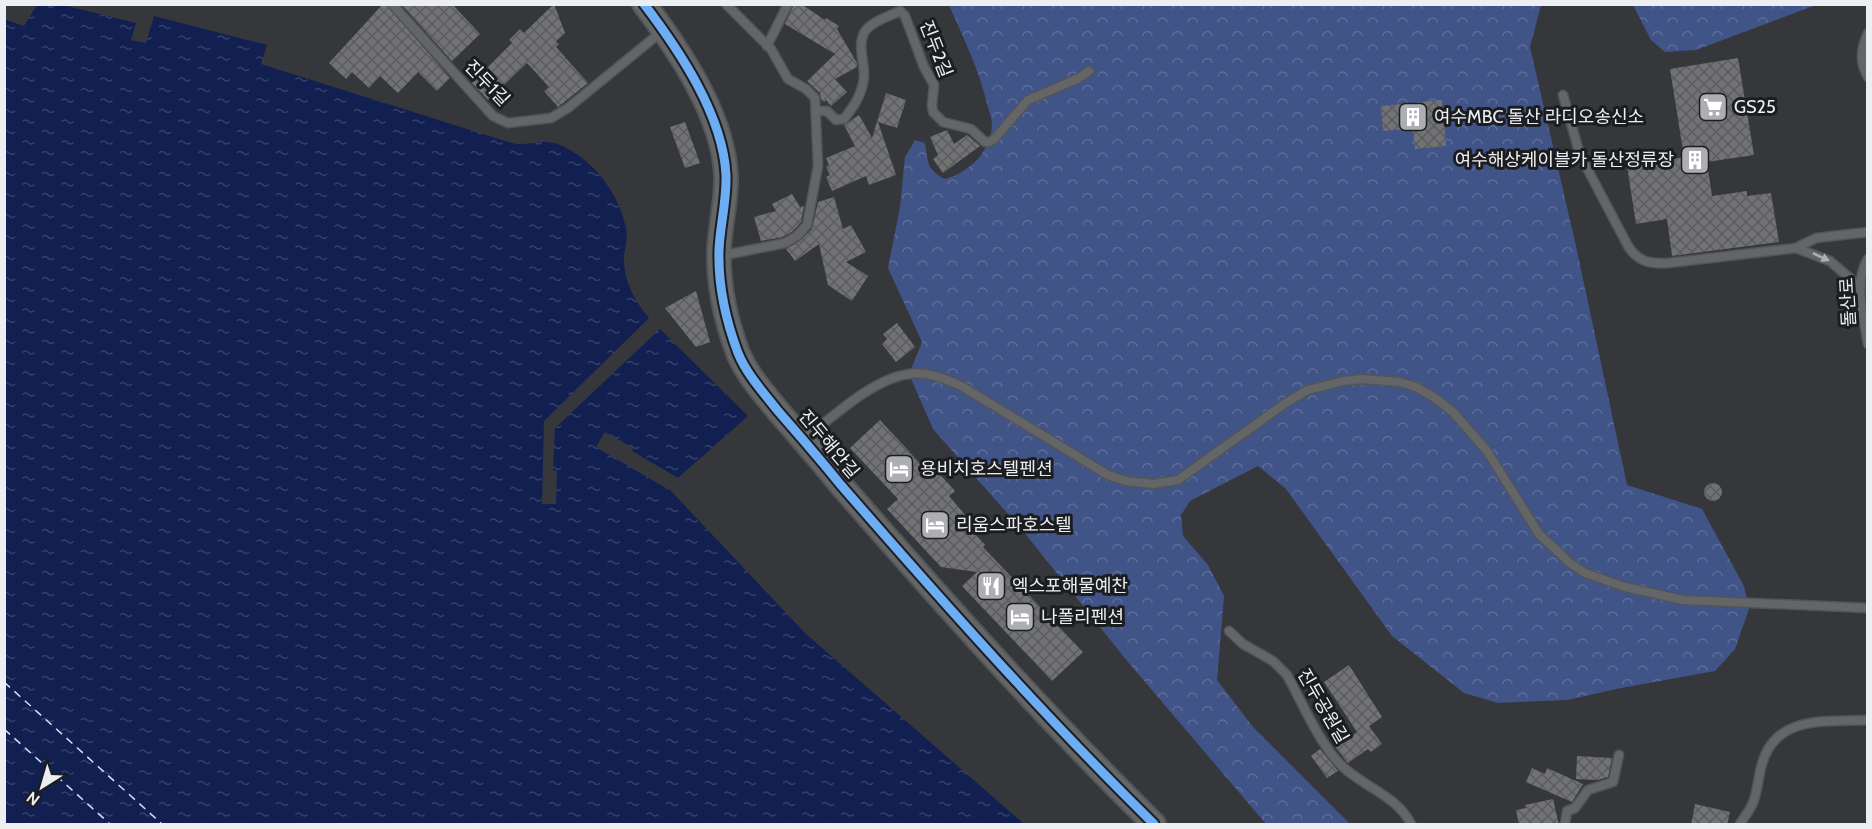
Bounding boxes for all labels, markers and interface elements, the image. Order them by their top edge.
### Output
street label: 진두2길 [915,17,957,81]
street label: 진두1길 [460,55,514,111]
supermarket icon: GS25 [1697,91,1729,123]
place label: GS25 [1734,96,1776,118]
building icon: 여수MBC 돌산 라디오송신소 [1397,101,1429,133]
place label: 여수MBC 돌산 라디오송신소 [1434,106,1644,128]
building icon: 여수해상케이블카 돌산정류장 [1679,144,1711,176]
place label: 여수해상케이블카 돌산정류장 [1455,149,1674,171]
one-way arrow [1812,252,1829,261]
street label: 돌산로 [1836,277,1860,327]
street label: 진두해안길 [794,405,864,483]
hotel icon: 용비치호스텔펜션 [883,453,915,485]
place label: 용비치호스텔펜션 [920,458,1052,480]
hotel icon: 리움스파호스텔 [919,509,951,541]
place label: 리움스파호스텔 [956,514,1072,536]
restaurant icon: 엑스포해물예찬 [975,570,1007,602]
place label: 엑스포해물예찬 [1012,575,1128,597]
hotel icon: 나폴리펜션 [1004,601,1036,633]
place label: 나폴리펜션 [1041,606,1124,628]
street label: 진두공원길 [1293,665,1353,747]
north arrow [12,757,72,817]
text: N [23,788,44,810]

